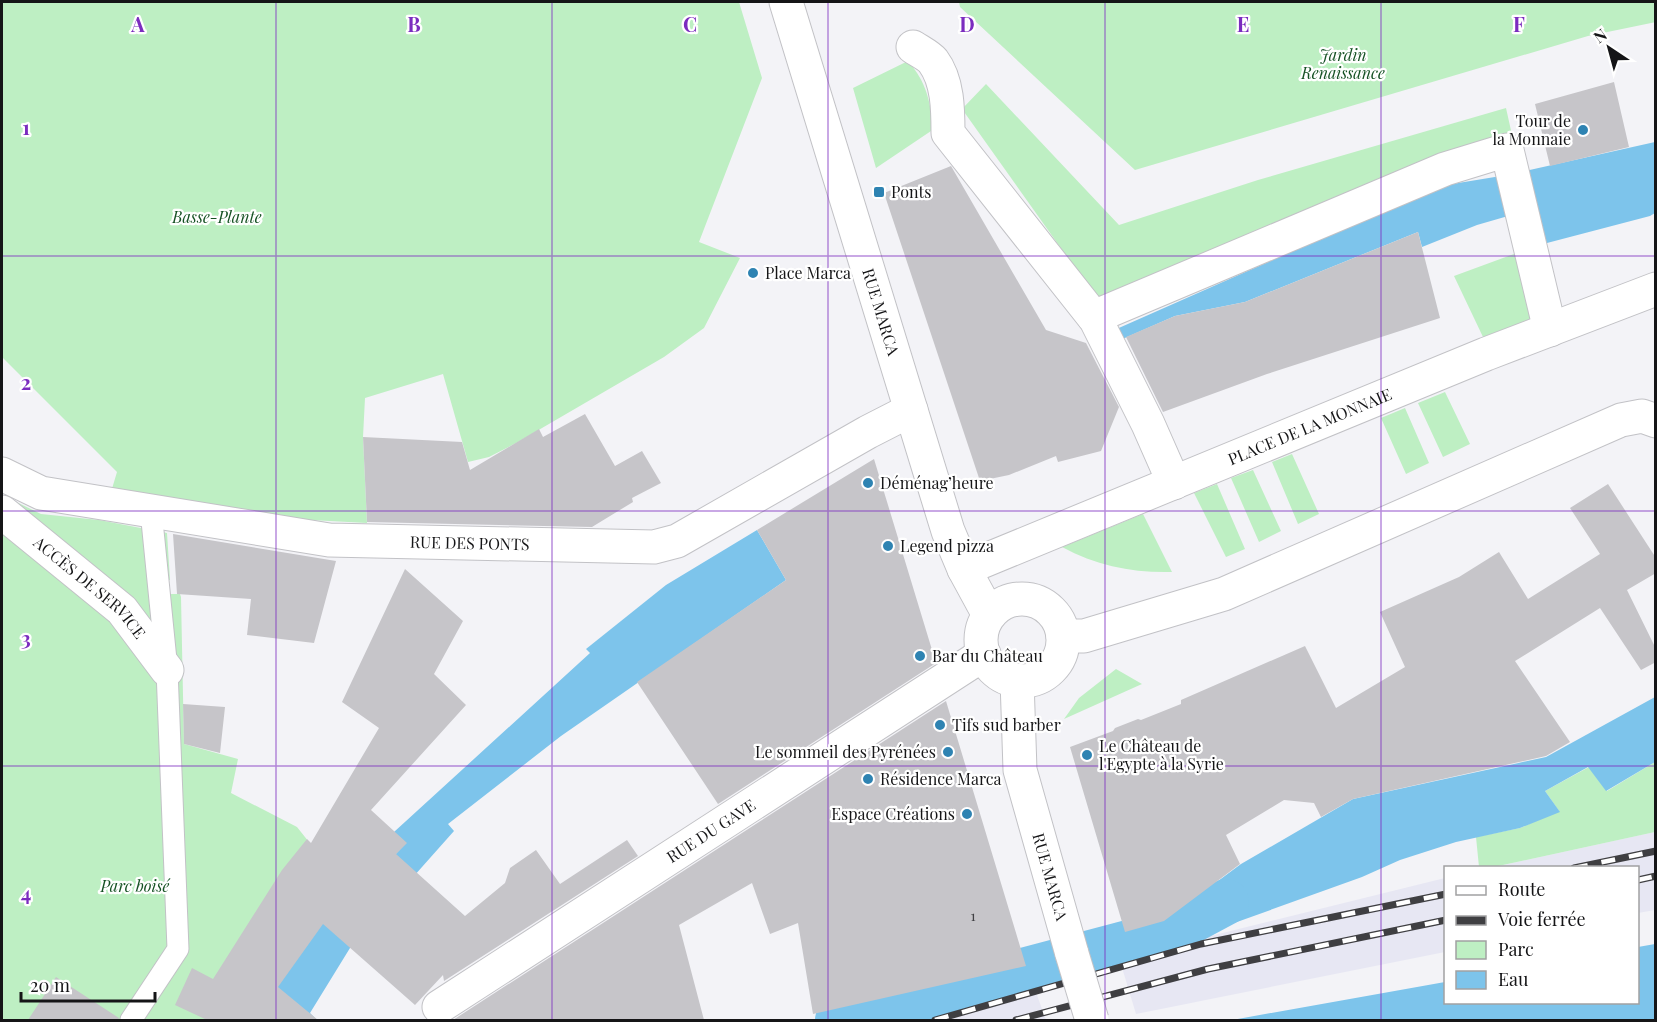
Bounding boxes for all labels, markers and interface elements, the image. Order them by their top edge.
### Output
text: A [130,10,145,37]
text: B [407,10,421,37]
text: C [683,10,697,37]
text: D [959,10,975,37]
text: E [1237,10,1249,37]
text: F [1513,10,1525,37]
north arrow [1579,18,1639,78]
text: N [1589,23,1611,47]
park label: Jardin Renaissance [1300,44,1385,83]
place label: Tour de la Monnaie [1492,110,1571,149]
text: 1 [22,113,30,140]
marker: Tour de la Monnaie [1576,123,1590,137]
place label: Ponts [891,181,931,202]
marker: Ponts [872,185,886,199]
park label: Basse-Plante [171,206,262,227]
place label: Place Marca [765,262,851,283]
street label: RUE MARCA [858,265,905,359]
marker: Place Marca [746,266,760,280]
text: 2 [21,368,31,395]
street label: PLACE DE LA MONNAIE [1225,383,1395,469]
place label: Déménag’heure [880,472,994,493]
marker: Déménag’heure [861,476,875,490]
street label: ACCÈS DE SERVICE [29,531,151,642]
street label: RUE DES PONTS [410,531,530,554]
place label: Legend pizza [900,535,994,556]
marker: Legend pizza [881,539,895,553]
text: 3 [21,624,31,651]
place label: Bar du Château [932,645,1043,666]
marker: Bar du Château [913,649,927,663]
place label: Tifs sud barber [952,714,1061,735]
marker: Tifs sud barber [933,718,947,732]
place label: Le Château de l'Egypte à la Syrie [1099,735,1224,774]
place label: Le sommeil des Pyrénées [755,741,936,762]
marker: Le sommeil des Pyrénées [941,745,955,759]
marker: Le Château de l'Egypte à la Syrie [1080,748,1094,762]
place label: Résidence Marca [880,768,1002,789]
marker: Résidence Marca [861,772,875,786]
street label: RUE DU GAVE [662,794,759,867]
place label: Espace Créations [831,803,955,824]
marker: Espace Créations [960,807,974,821]
street label: RUE MARCA [1028,830,1073,924]
legend [1444,866,1639,1004]
park label: Parc boisé [100,875,171,896]
text: Route [1498,877,1545,901]
text: 4 [21,879,31,906]
house number: 1 [970,906,976,925]
text: Voie ferrée [1497,907,1586,931]
text: Parc [1498,937,1534,961]
scale bar [21,965,154,1003]
text: Eau [1498,967,1529,991]
text: 20 m [30,973,70,997]

